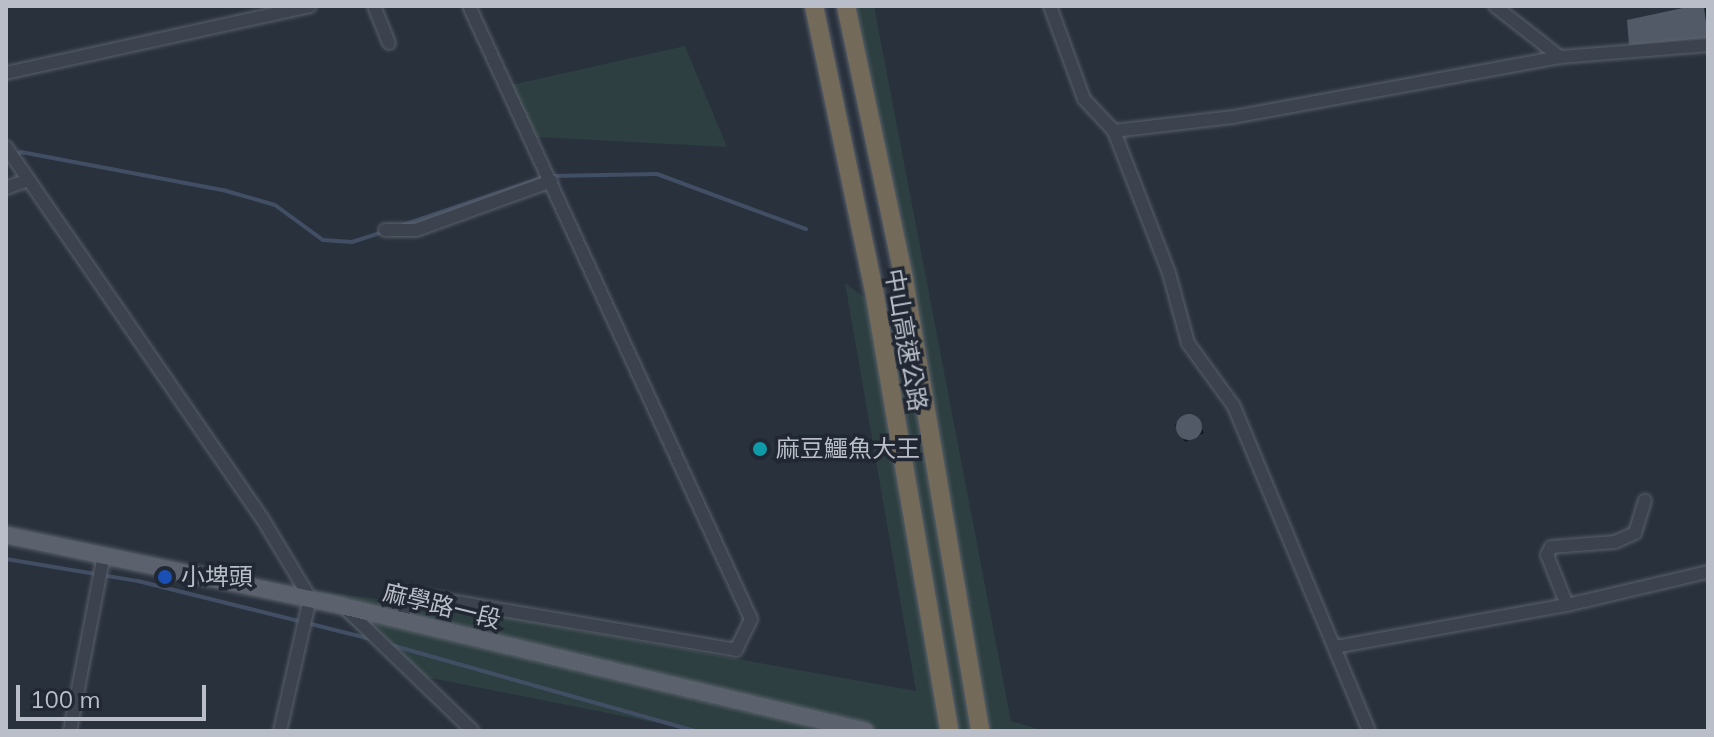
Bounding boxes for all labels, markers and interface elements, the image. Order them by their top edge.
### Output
street label: 中山高速公路 [879,267,933,413]
place label: 麻豆鱷魚大王 [776,435,920,463]
marker: 麻豆鱷魚大王 [751,440,769,458]
place label: 小埤頭 [181,563,253,591]
marker: 小埤頭 [156,568,174,586]
street label: 麻學路一段 [380,578,504,634]
scale bar [20,669,210,719]
text: 100 m [30,684,101,714]

